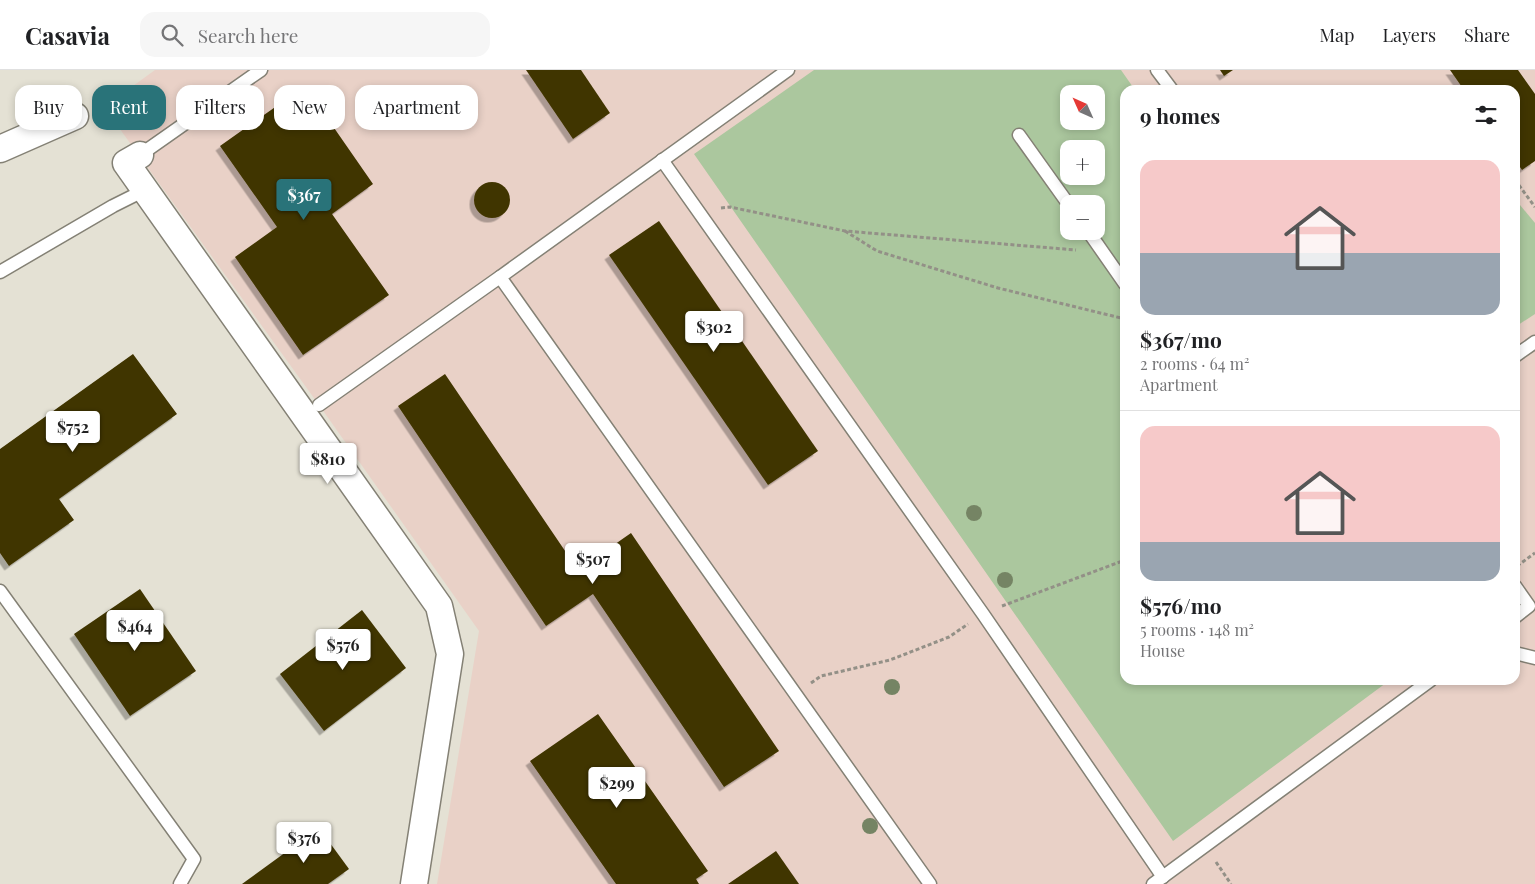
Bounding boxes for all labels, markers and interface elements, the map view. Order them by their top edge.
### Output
search box [140,12,490,57]
text: Casavia [25,19,110,51]
icon: search [158,21,186,49]
text: Search here [198,22,298,48]
text: Map [1319,23,1354,47]
text: Layers [1382,23,1436,47]
text: Share [1464,23,1510,47]
chip: Buy [15,85,82,130]
chip: Rent [92,85,166,130]
chip: Filters [176,85,264,130]
chip: New [274,85,345,130]
chip: Apartment [355,85,478,130]
north arrow [1060,85,1105,130]
map controls [1060,85,1105,240]
text: 9 homes [1140,101,1220,129]
icon: filters [1472,101,1500,129]
button: + [1060,140,1105,185]
pin: $367 [274,178,334,221]
text: $367 [287,184,321,205]
icon: home [1275,193,1365,283]
button: − [1060,195,1105,240]
pin: $302 [684,310,744,353]
text: $302 [696,316,732,337]
text: $367/mo [1140,325,1222,353]
text: 2 rooms · 64 m² [1140,353,1249,374]
text: Apartment [1140,374,1218,395]
pin: $752 [43,410,103,453]
text: $752 [57,416,89,437]
pin: $810 [298,442,358,485]
text: $810 [311,448,345,469]
icon: home [1275,458,1365,548]
pin: $507 [563,542,623,585]
text: $507 [576,548,610,569]
text: $576/mo [1140,591,1222,619]
pin: $464 [105,610,165,652]
text: $464 [117,615,153,636]
text: 5 rooms · 148 m² [1140,619,1254,640]
pin: $576 [313,628,373,671]
text: $576 [327,634,359,655]
text: House [1140,640,1185,661]
pin: $299 [587,766,647,809]
text: $299 [599,772,635,793]
pin: $376 [274,822,334,864]
text: $376 [287,827,321,848]

